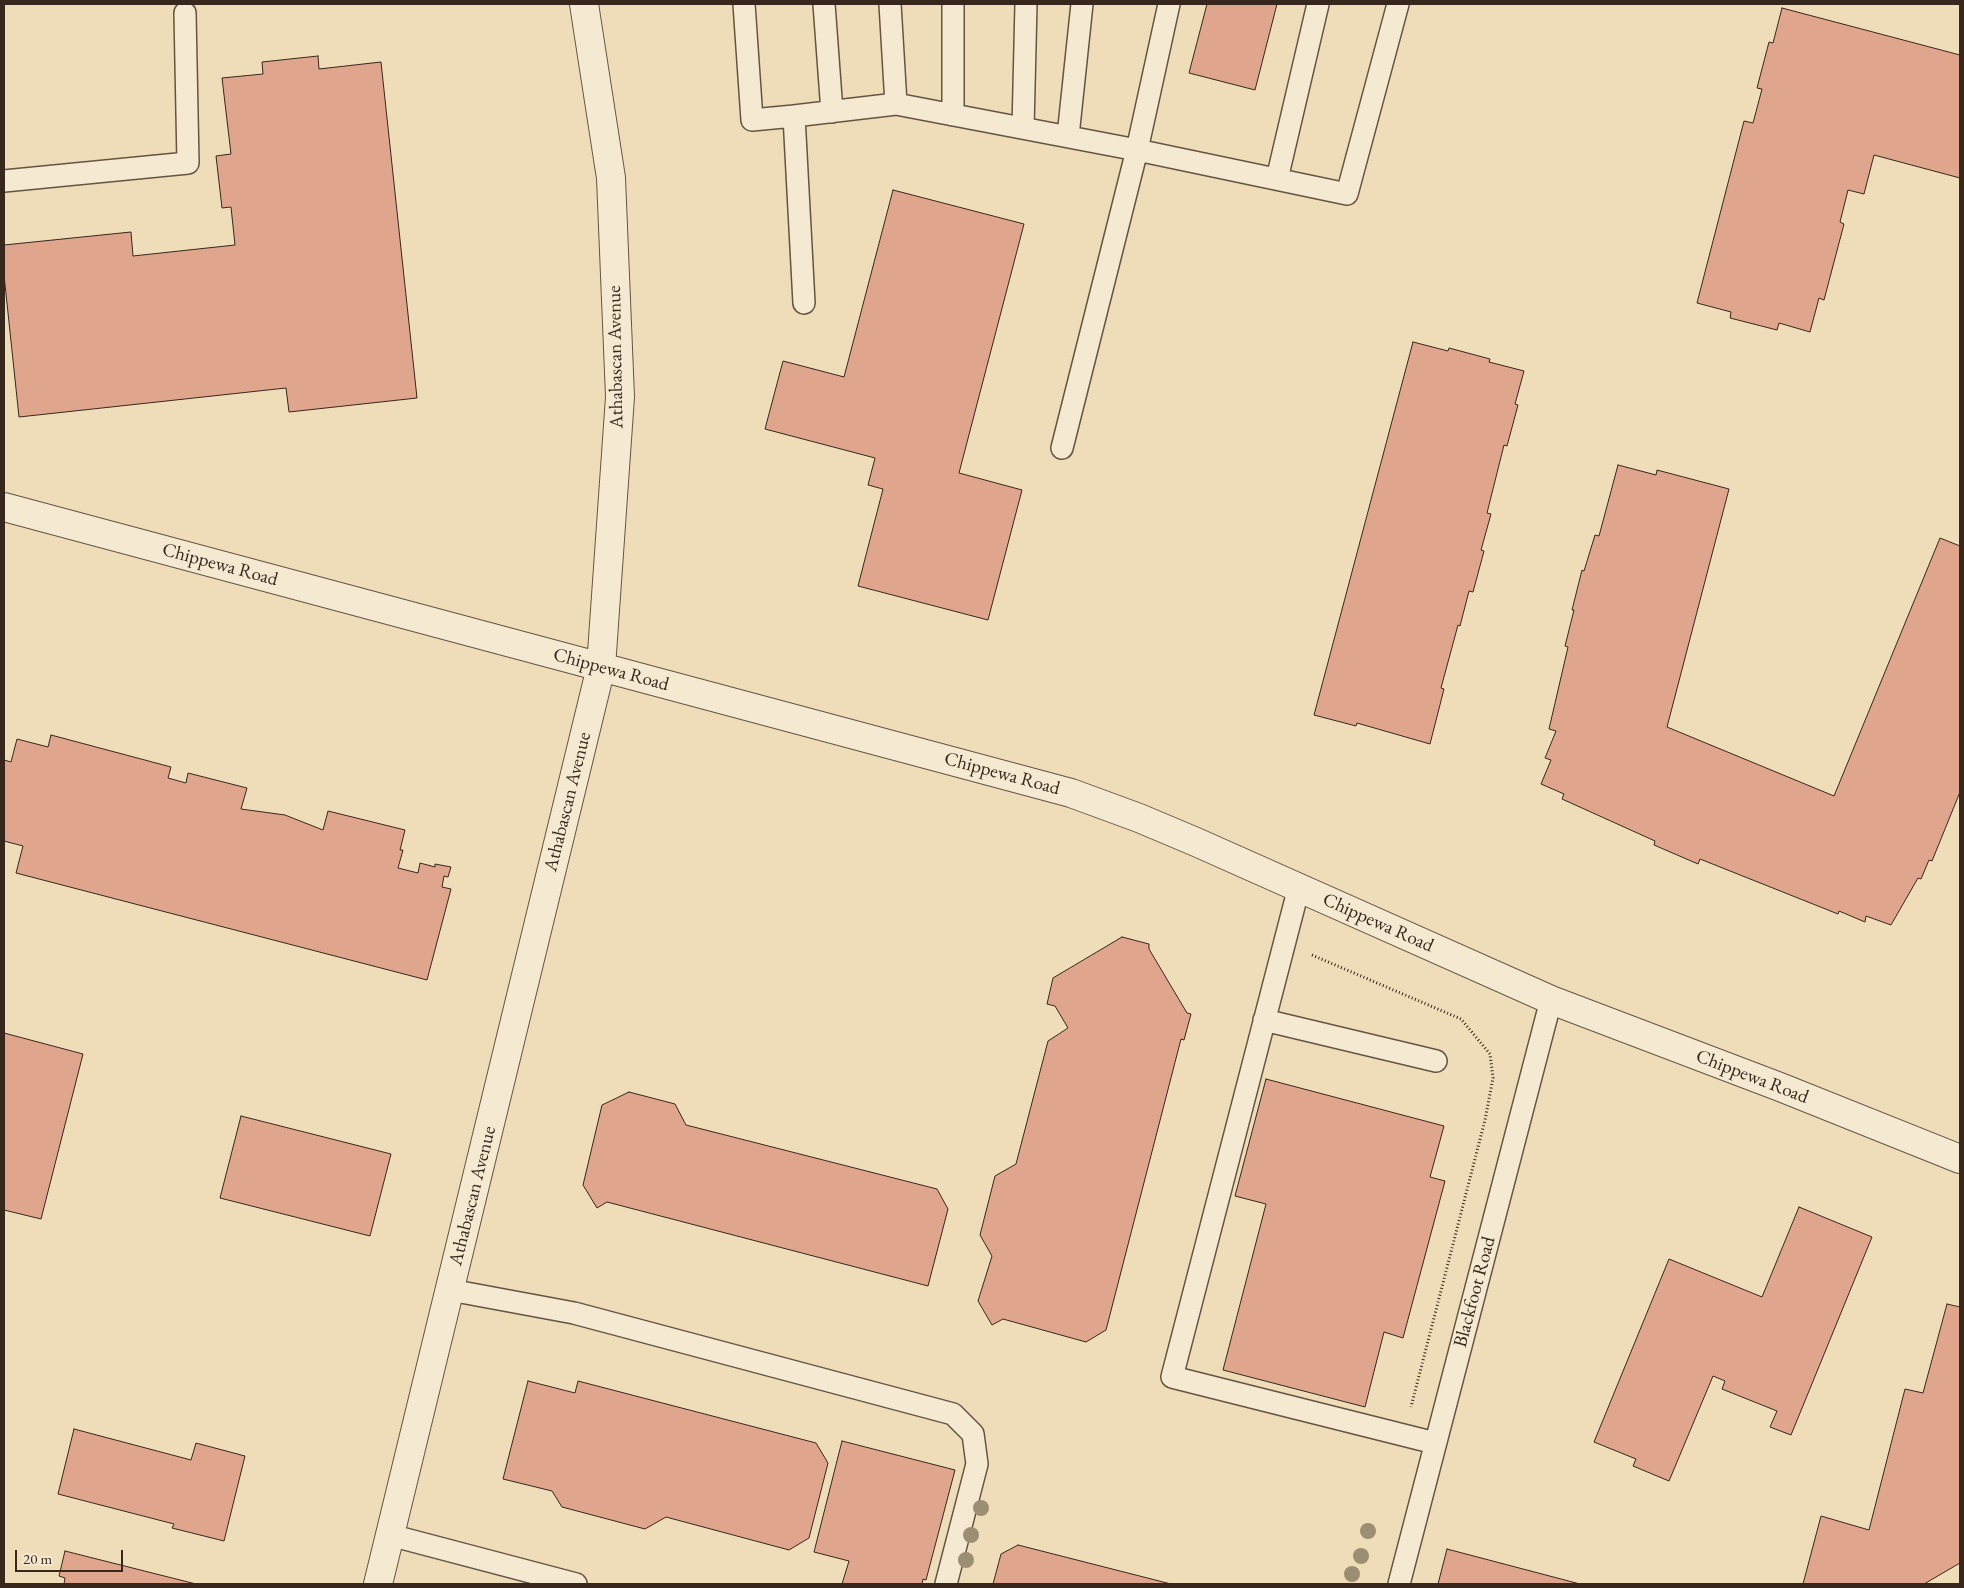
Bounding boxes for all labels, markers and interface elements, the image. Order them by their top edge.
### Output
street label: Athabascan Avenue [603,285,629,429]
street label: Chippewa Road [160,539,280,591]
street label: Chippewa Road [551,644,671,696]
street label: Athabascan Avenue [540,730,596,874]
street label: Chippewa Road [942,748,1062,800]
street label: Chippewa Road [1319,888,1437,958]
street label: Chippewa Road [1692,1045,1812,1109]
street label: Athabascan Avenue [445,1124,501,1268]
street label: Blackfoot Road [1449,1234,1501,1350]
scale bar [18,1540,125,1572]
text: 20 m [23,1549,52,1568]

